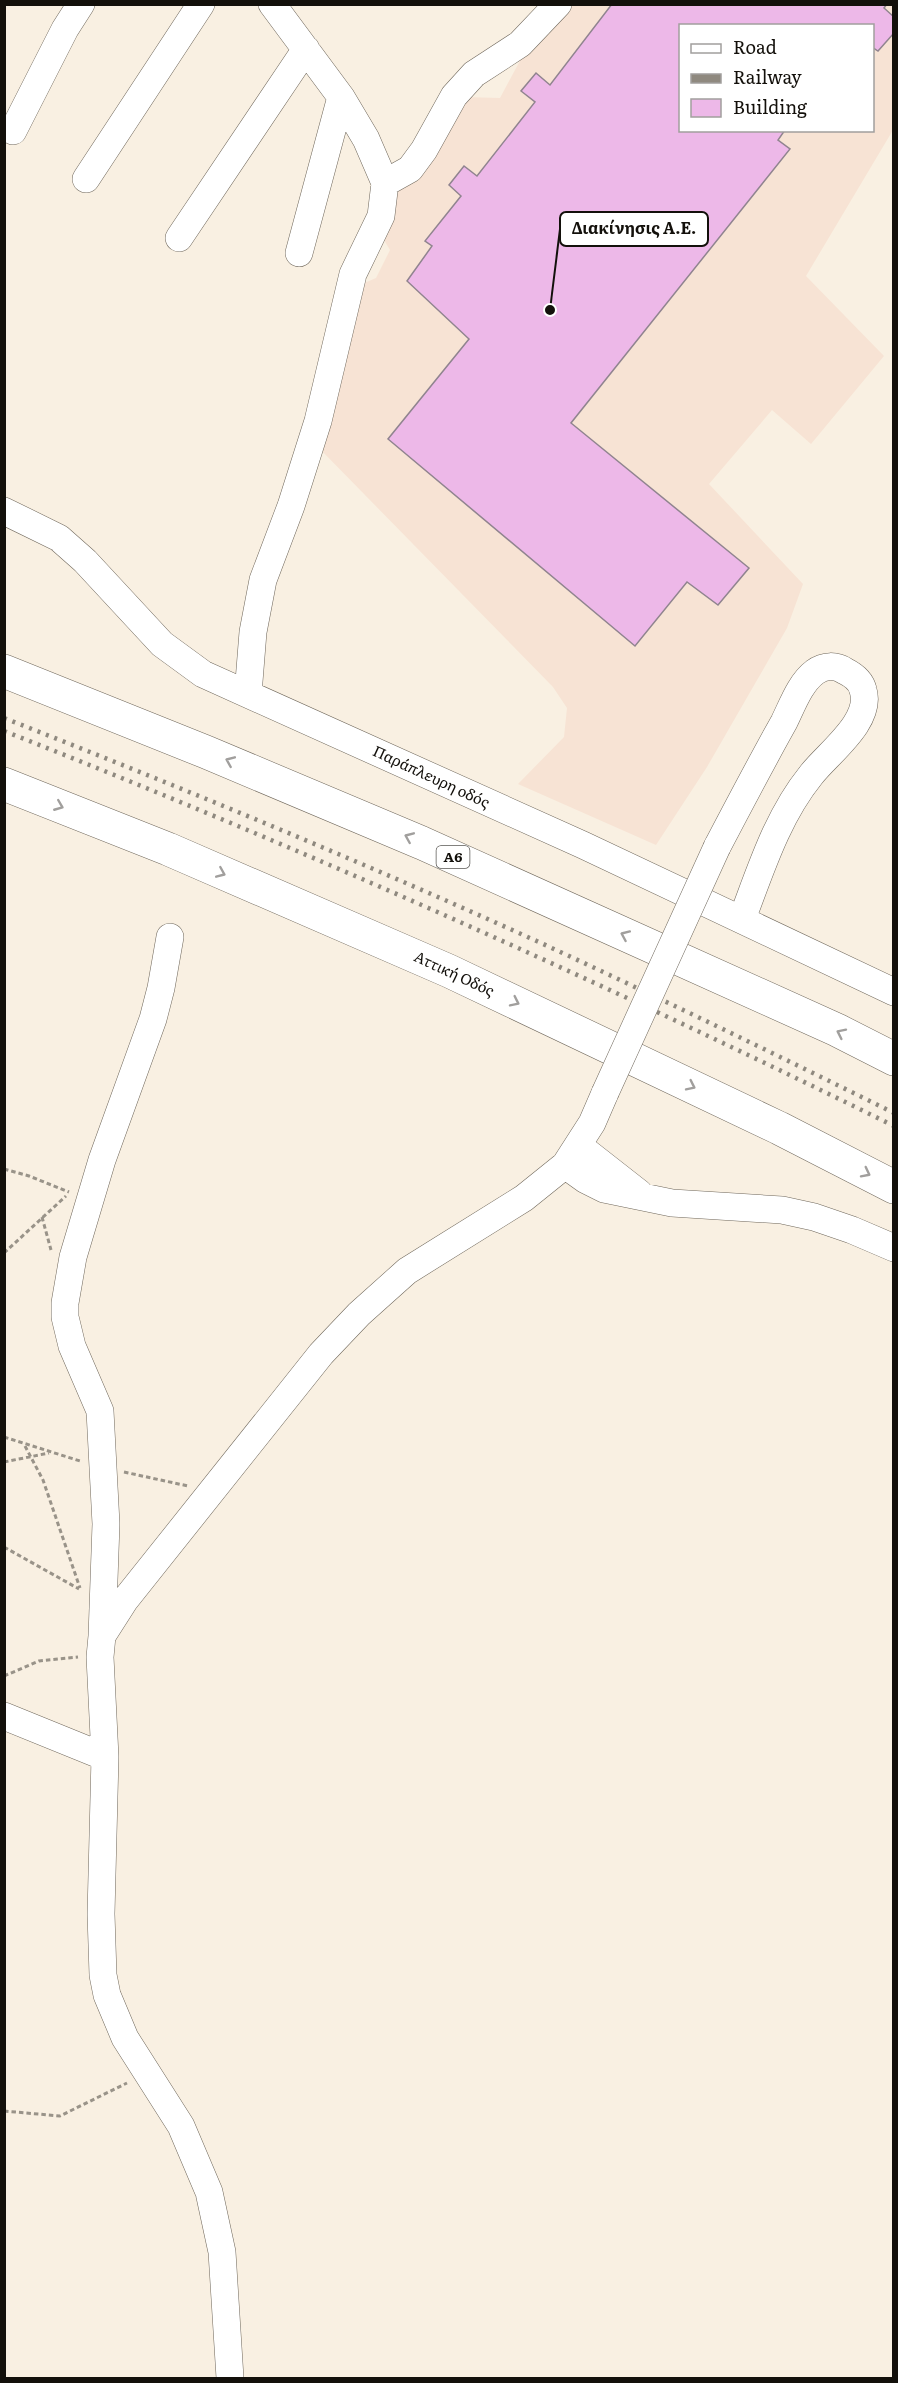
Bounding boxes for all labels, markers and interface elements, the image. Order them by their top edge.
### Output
legend [679,24,874,132]
text: Road [733,33,777,60]
text: Railway [733,63,802,90]
text: Building [733,93,808,120]
callout: Διακίνησις Α.Ε. [560,212,708,246]
text: Διακίνησις Α.Ε. [572,215,696,239]
street label: Παράπλευρη οδός [369,738,494,813]
one-way arrow [225,757,236,769]
one-way arrow [53,798,63,811]
one-way arrow [405,833,416,845]
road number: Α6 [436,846,470,868]
one-way arrow [215,865,226,877]
one-way arrow [621,930,632,942]
street label: Αττική Οδός [411,944,499,1002]
one-way arrow [508,995,519,1007]
one-way arrow [837,1028,848,1040]
one-way arrow [684,1079,695,1091]
one-way arrow [859,1165,870,1177]

